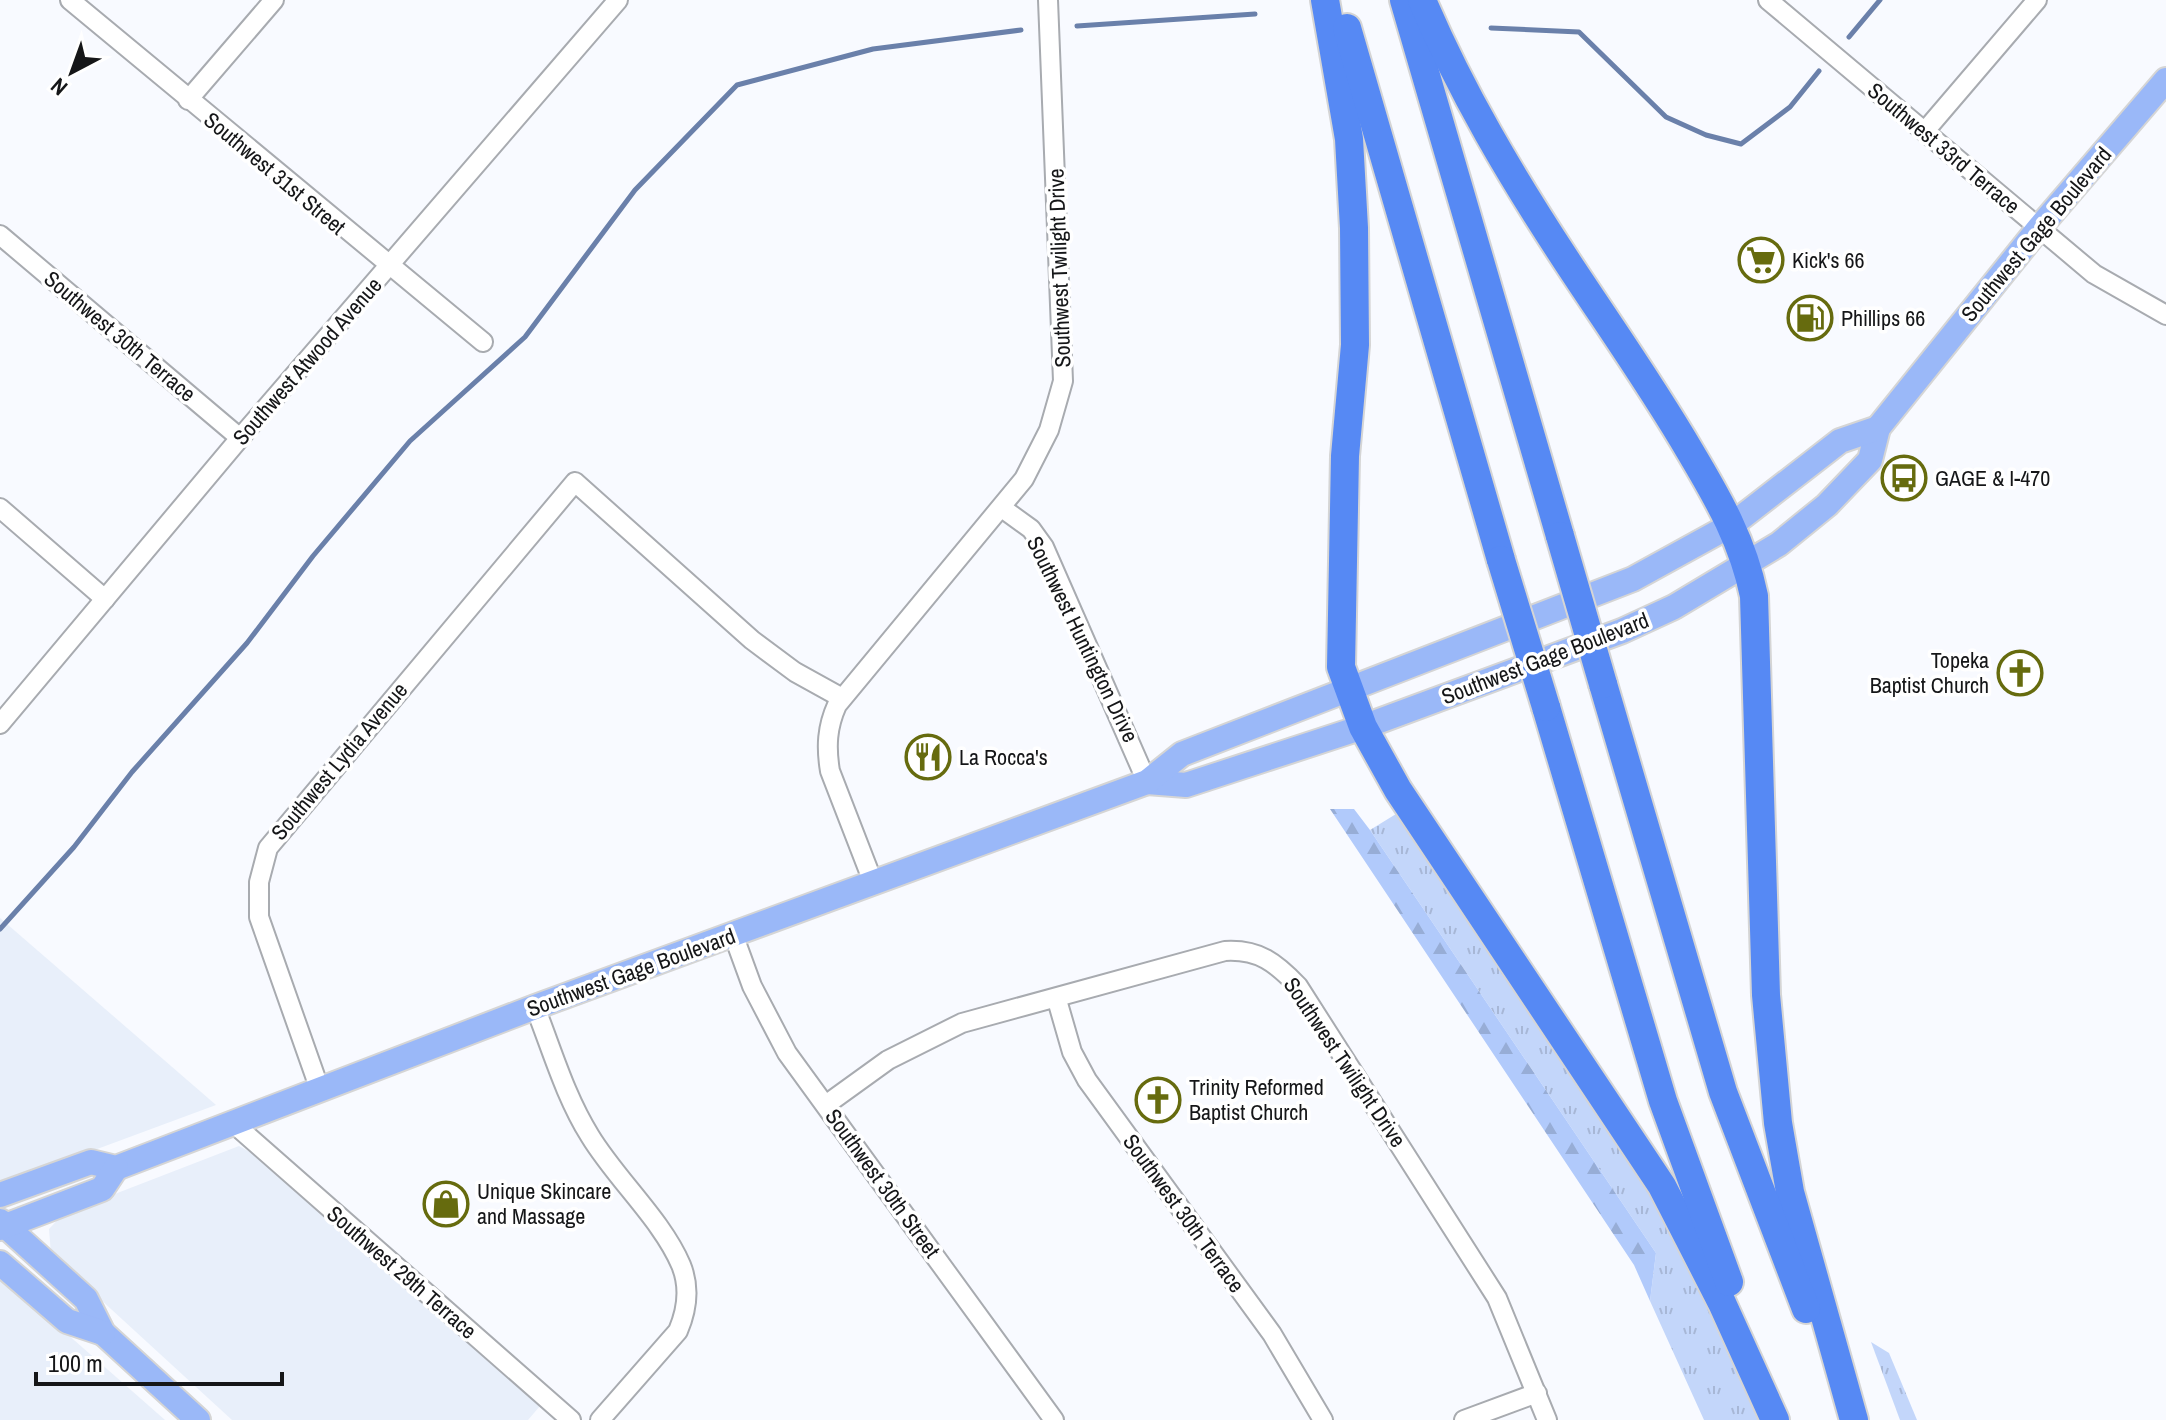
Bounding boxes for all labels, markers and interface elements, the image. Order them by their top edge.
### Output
north arrow [32,32,112,112]
text: N [44,71,74,103]
street label: Southwest 33rd Terrace [1862,75,2026,221]
street label: Southwest 31st Street [198,105,352,241]
street label: Southwest Gage Boulevard [1954,140,2118,328]
street label: Southwest Twilight Drive [1041,168,1077,368]
supermarket icon: Kick's 66 [1737,236,1785,284]
place label: Kick's 66 [1792,245,1865,275]
street label: Southwest 30th Terrace [38,264,202,408]
street label: Southwest Atwood Avenue [226,271,388,451]
fuel station icon: Phillips 66 [1786,294,1834,342]
place label: Phillips 66 [1841,303,1925,333]
bus stop icon: GAGE & I-470 [1880,454,1928,502]
place label: GAGE & I-470 [1935,463,2050,493]
street label: Southwest Huntington Drive [1020,531,1146,747]
street label: Southwest Gage Boulevard [1437,605,1653,711]
place label: Topeka Baptist Church [1870,645,1989,700]
church icon: Topeka Baptist Church [1996,649,2044,697]
street label: Southwest Lydia Avenue [264,676,414,846]
restaurant icon: La Rocca's [904,733,952,781]
place label: La Rocca's [959,742,1048,772]
street label: Southwest Gage Boulevard [523,920,739,1024]
street label: Southwest Twilight Drive [1277,971,1413,1153]
place label: Trinity Reformed Baptist Church [1189,1072,1324,1127]
church icon: Trinity Reformed Baptist Church [1134,1076,1182,1124]
street label: Southwest 30th Street [819,1102,947,1264]
street label: Southwest 30th Terrace [1116,1128,1252,1298]
place label: Unique Skincare and Massage [477,1176,611,1231]
shop icon: Unique Skincare and Massage [422,1180,470,1228]
street label: Southwest 29th Terrace [321,1199,483,1345]
scale bar [36,1336,282,1386]
text: 100 m [48,1347,103,1379]

